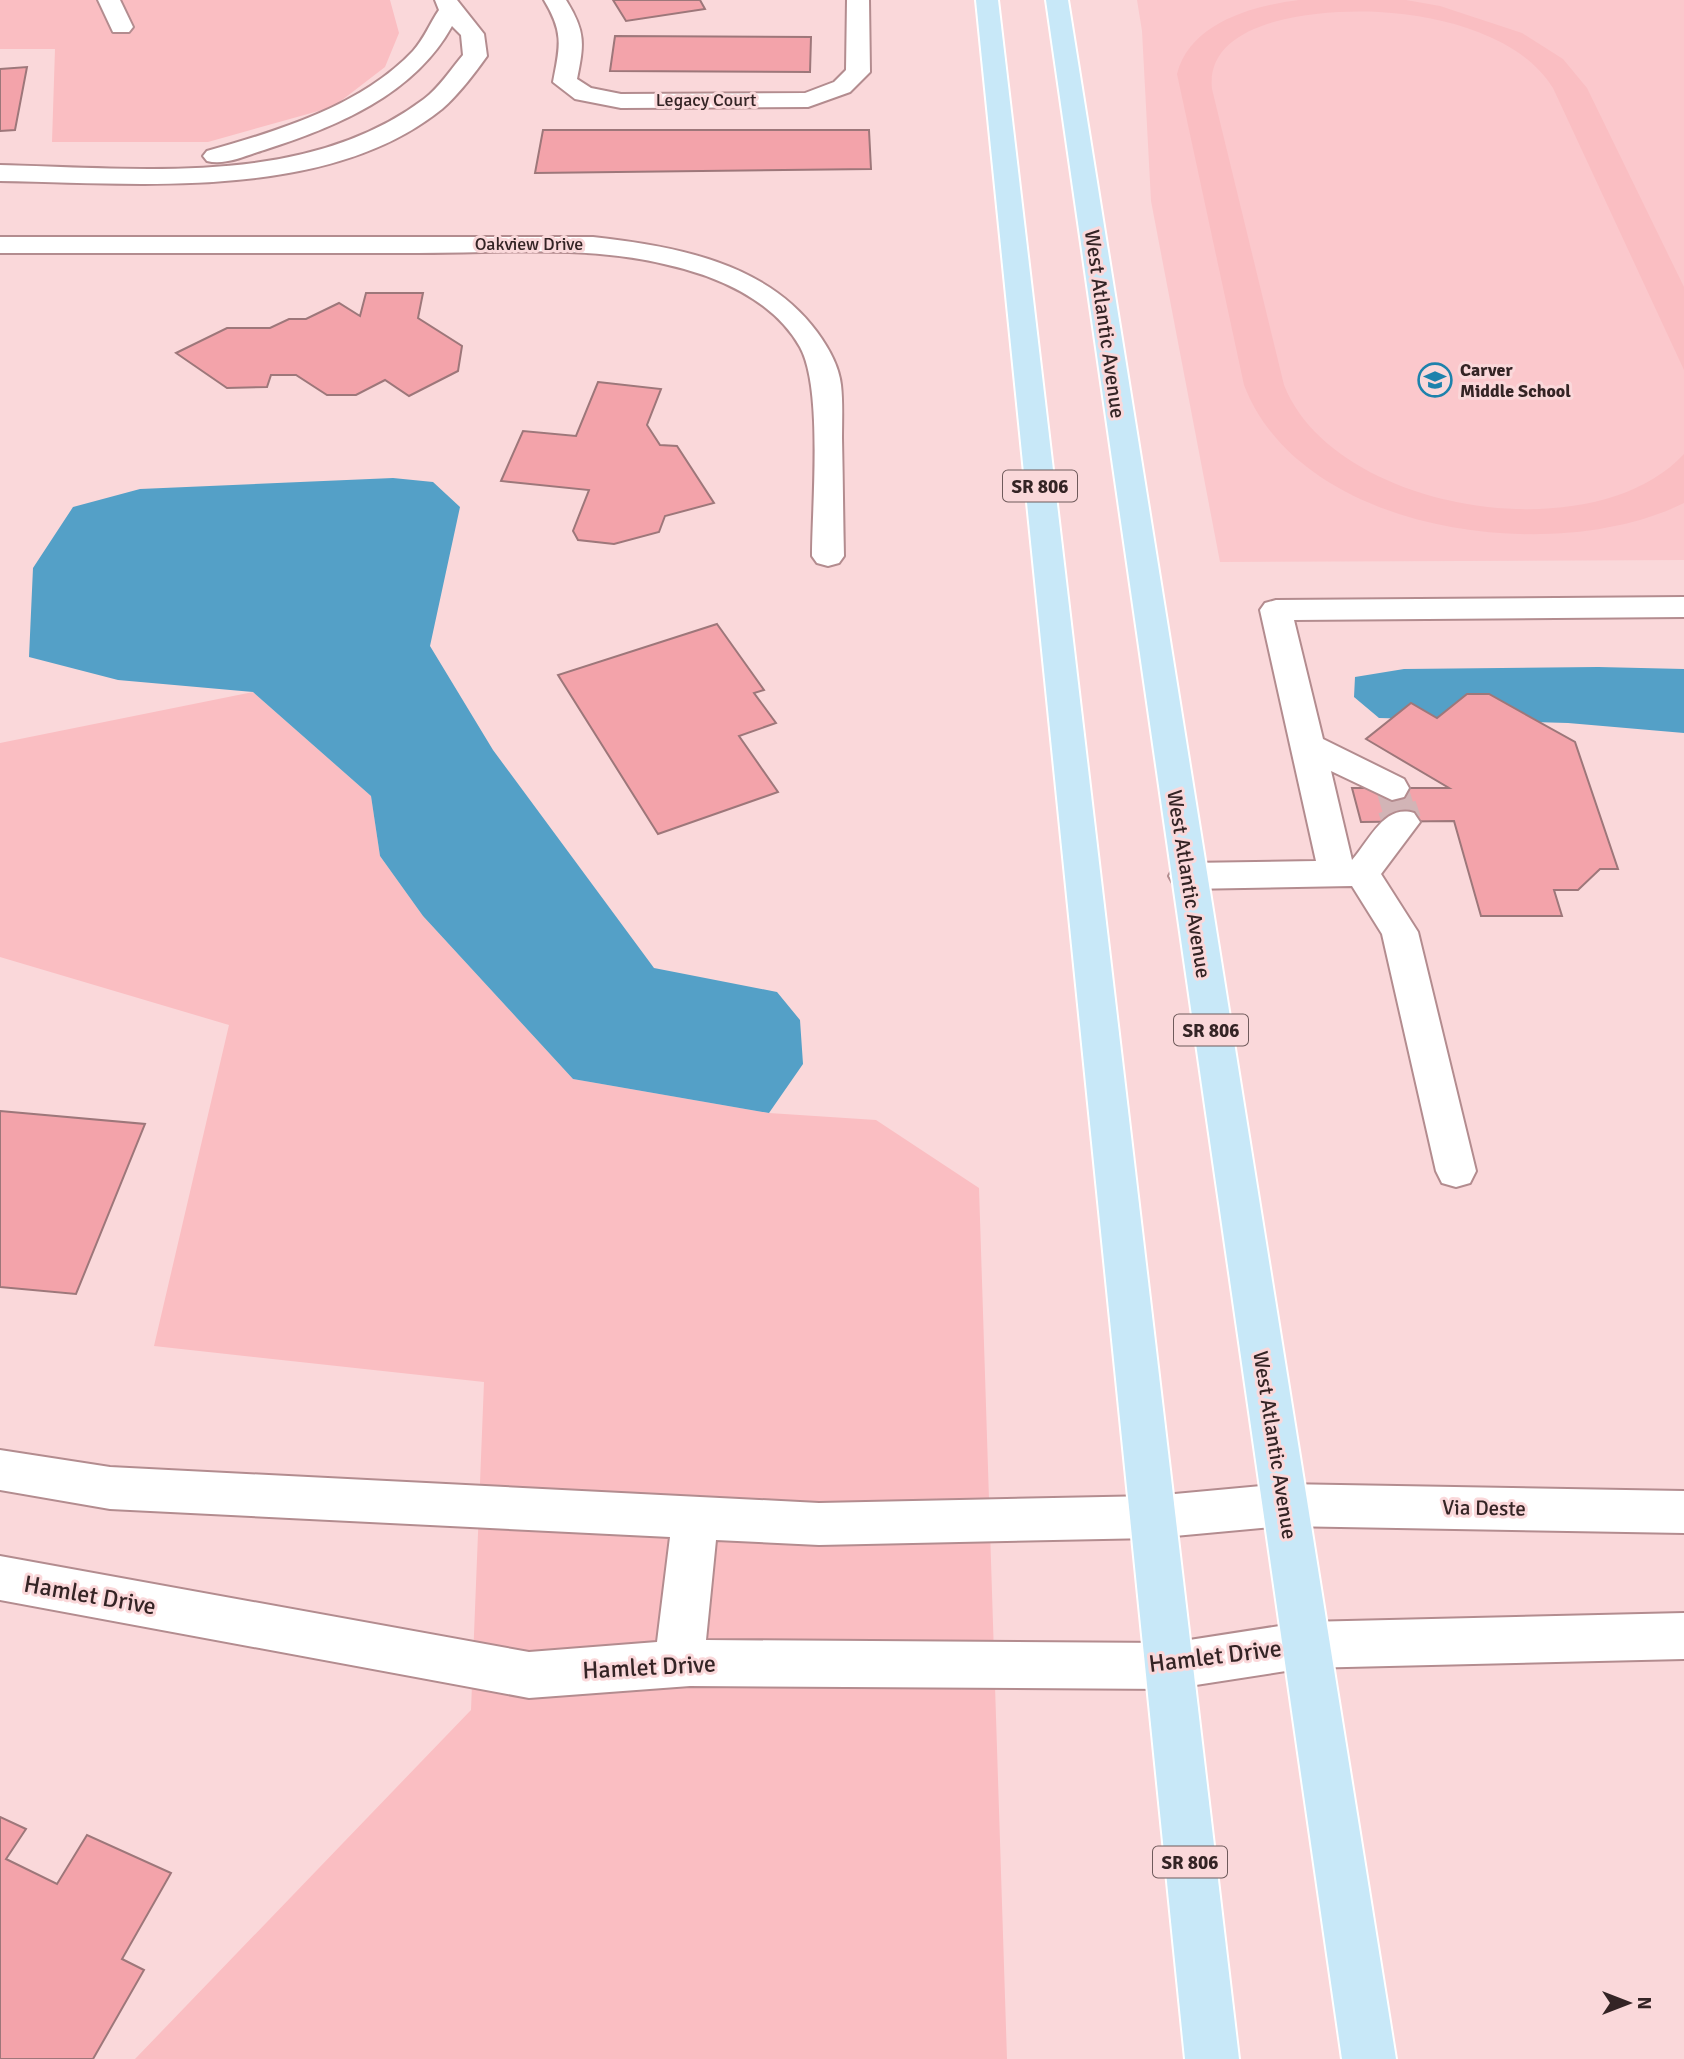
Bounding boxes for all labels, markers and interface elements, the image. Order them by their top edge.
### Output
street label: Legacy Court [656,89,756,111]
street label: West Atlantic Avenue [1079,228,1131,420]
street label: Oakview Drive [475,233,583,255]
place label: Carver Middle School [1460,359,1571,402]
school or university icon: Carver Middle School [1416,361,1454,399]
road number: SR 806 [1003,471,1077,502]
street label: West Atlantic Avenue [1161,788,1217,980]
road number: SR 806 [1174,1014,1248,1046]
street label: West Atlantic Avenue [1247,1349,1303,1541]
street label: Via Deste [1442,1494,1526,1522]
street label: Hamlet Drive [22,1569,158,1621]
street label: Hamlet Drive [1147,1633,1283,1679]
street label: Hamlet Drive [581,1649,717,1685]
road number: SR 806 [1153,1846,1227,1878]
north arrow [1593,1968,1663,2038]
text: N [1632,1996,1656,2010]

